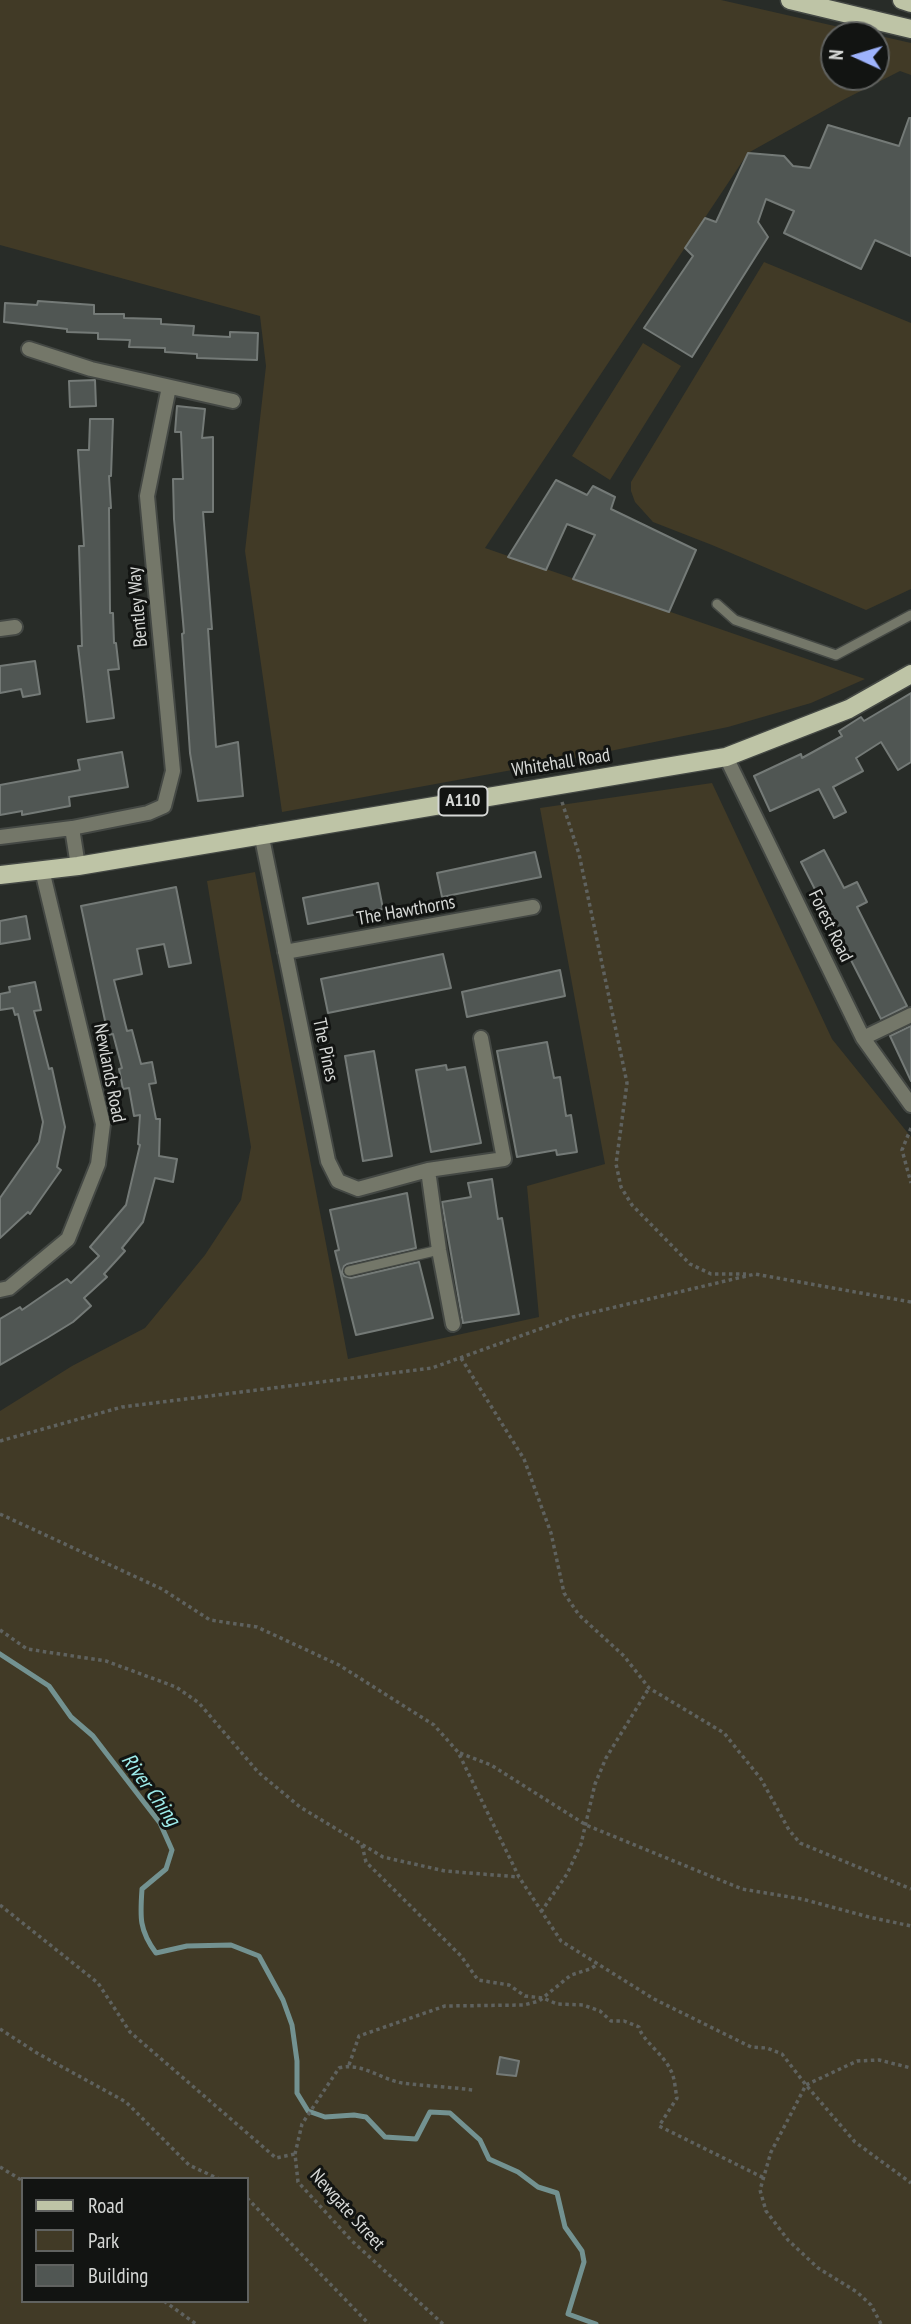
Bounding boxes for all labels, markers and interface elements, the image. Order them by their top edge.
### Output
north arrow [820,21,890,91]
text: N [824,49,848,61]
street label: Bentley Way [123,566,153,648]
street label: Whitehall Road [510,744,612,782]
road number: A110 [438,786,488,816]
street label: Forest Road [803,886,857,966]
street label: The Hawthorns [355,891,457,931]
street label: The Pines [307,1016,343,1084]
street label: Newlands Road [88,1021,130,1125]
water label: River Ching [115,1749,185,1831]
street label: Newgate Street [305,2165,389,2255]
legend [21,2177,248,2303]
text: Road [88,2192,124,2219]
text: Park [88,2227,119,2254]
text: Building [88,2262,148,2289]

